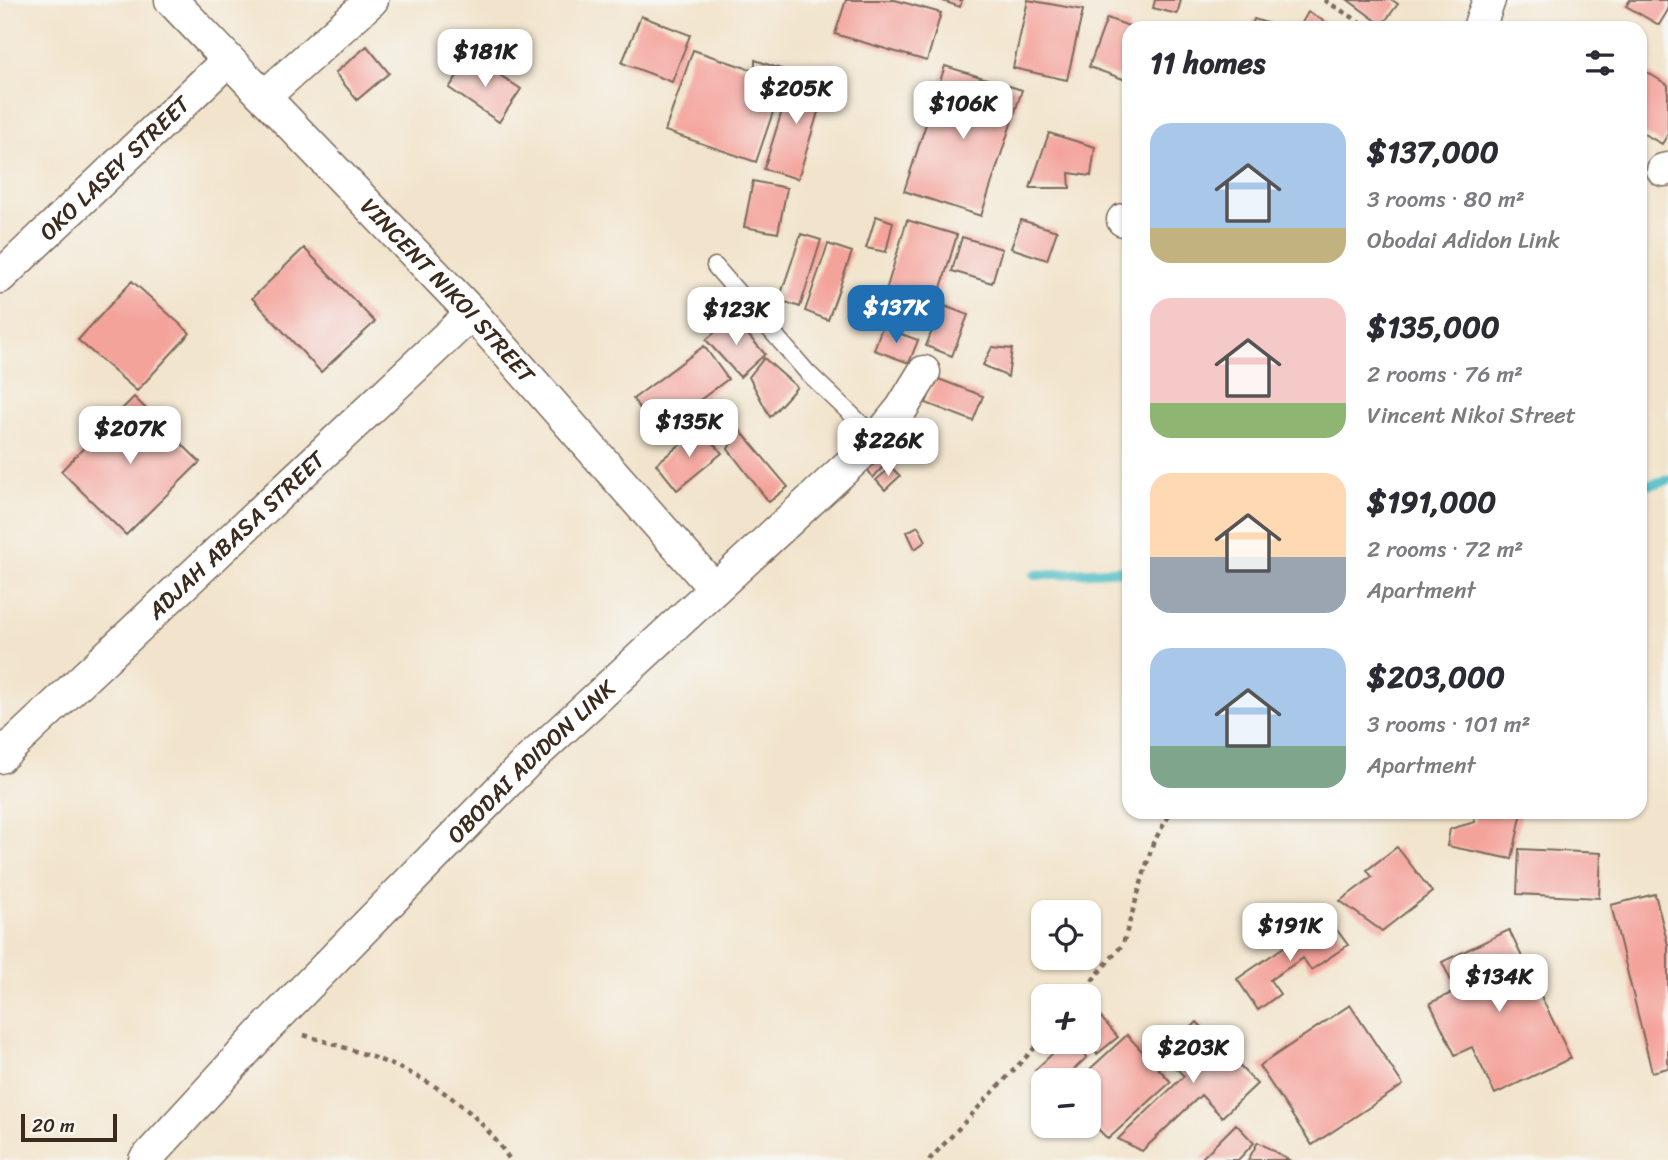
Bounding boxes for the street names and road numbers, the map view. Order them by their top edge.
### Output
street label: OKO LASEY STREET [29,85,201,251]
street label: VINCENT NIKOI STREET [350,188,546,394]
street label: ADJAH ABASA STREET [137,440,336,631]
street label: OBODAI ADIDON LINK [437,669,626,854]

